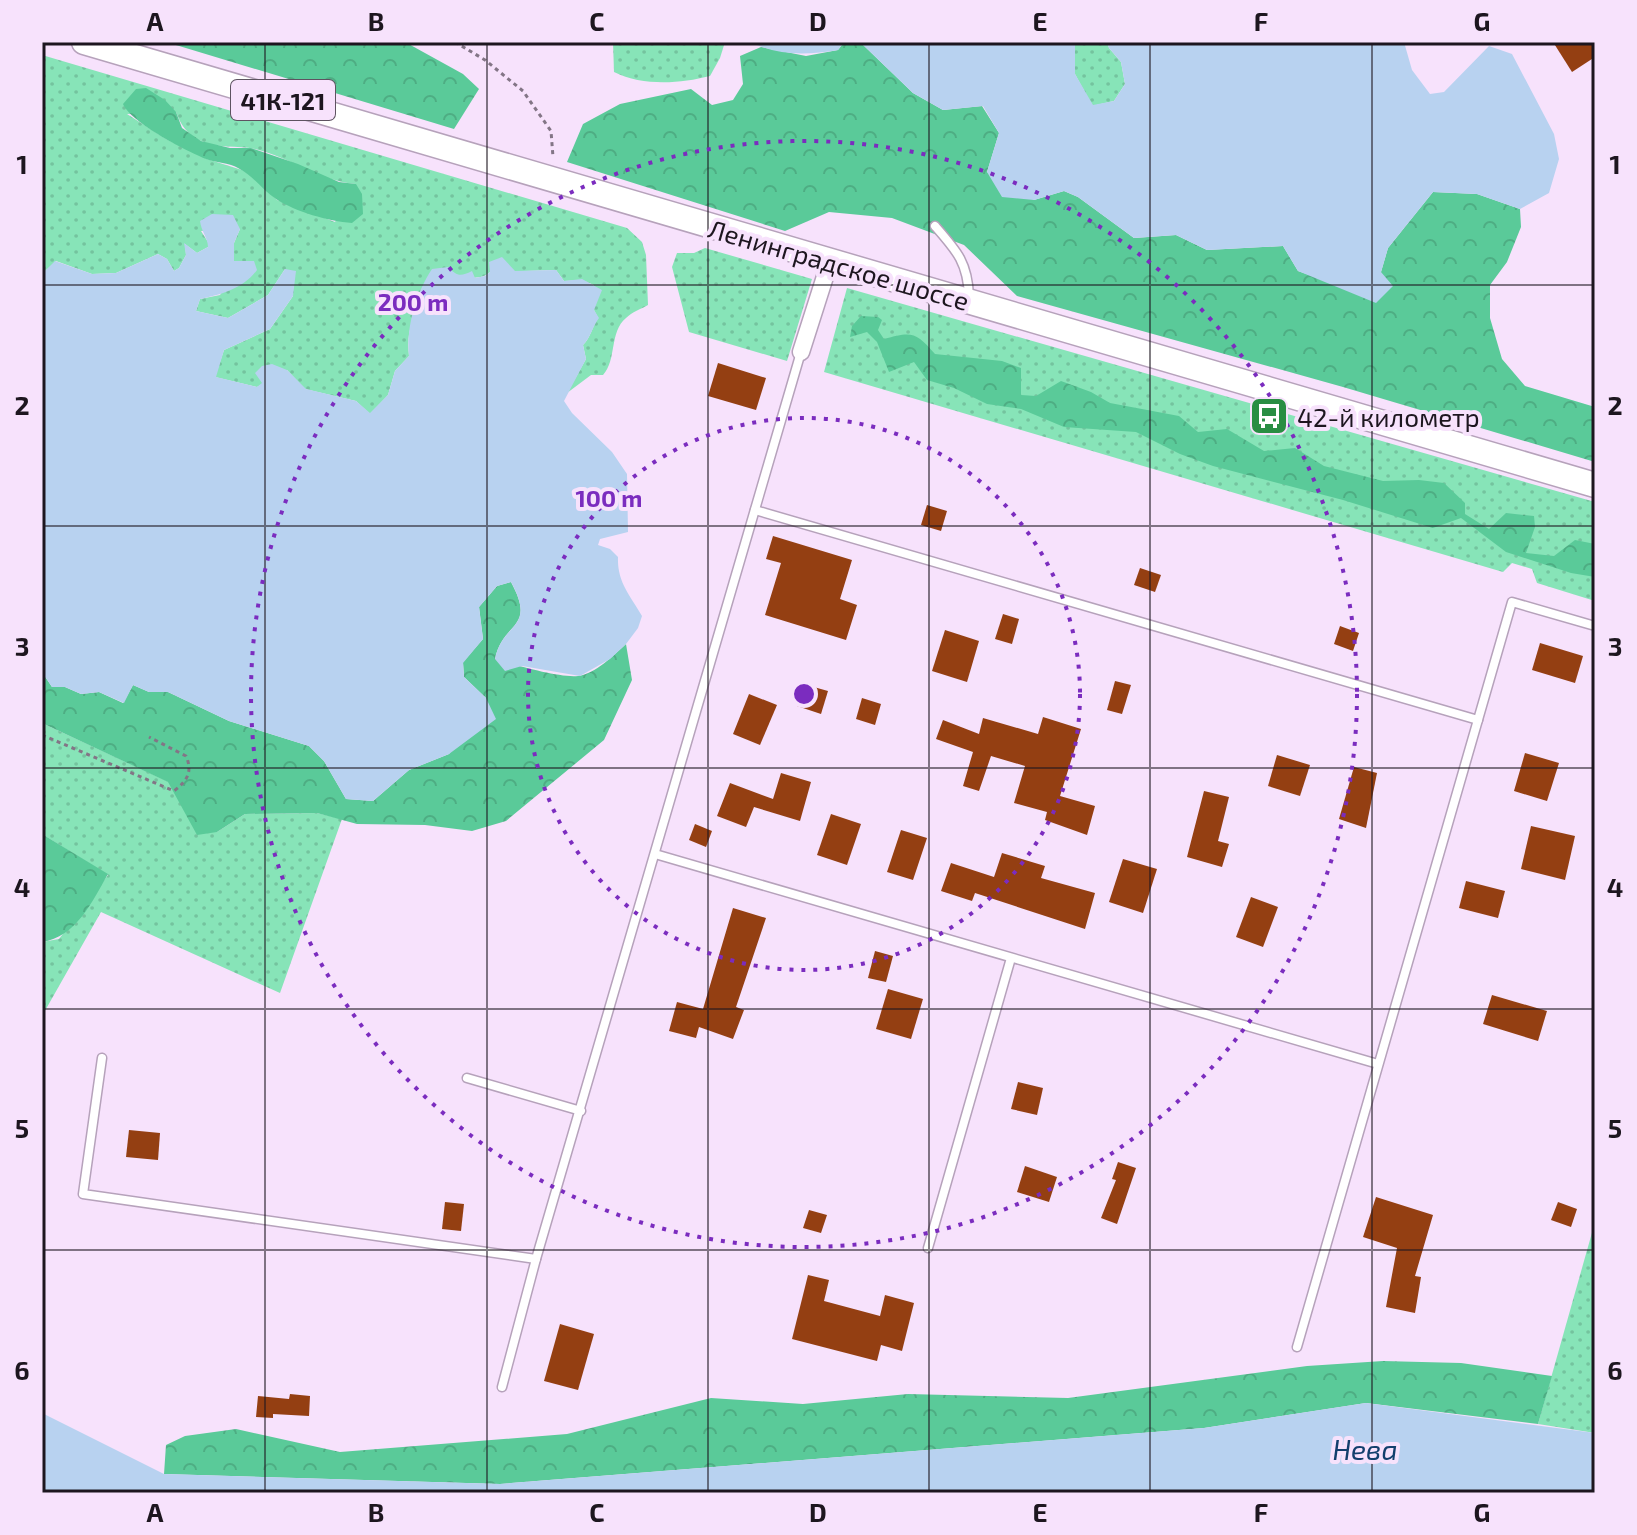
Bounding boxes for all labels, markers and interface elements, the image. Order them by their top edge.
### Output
text: A [147,5,164,36]
text: B [368,5,384,36]
text: C [589,5,605,36]
text: D [809,5,827,36]
text: E [1032,5,1048,36]
text: F [1254,5,1268,36]
text: G [1474,5,1490,36]
road number: 41К-121 [231,80,335,120]
text: 1 [16,148,28,179]
text: 1 [1609,148,1621,179]
street label: Ленинградское шоссе [705,212,973,316]
text: 200 m [378,287,448,316]
text: 2 [14,389,30,420]
text: 2 [1607,389,1623,420]
bus stop icon: 42-й километр [1248,395,1290,437]
place label: 42-й километр [1297,401,1480,432]
text: 100 m [576,483,642,512]
text: 3 [15,630,29,661]
text: 3 [1608,630,1622,661]
centre of rings [790,680,818,708]
text: 4 [14,871,30,902]
text: 4 [1607,871,1623,902]
text: 5 [15,1112,29,1143]
text: 5 [1608,1112,1622,1143]
text: 6 [14,1354,30,1385]
text: 6 [1607,1354,1623,1385]
water label: Нева [1332,1432,1398,1466]
text: A [147,1496,164,1527]
text: B [368,1496,384,1527]
text: C [589,1496,605,1527]
text: D [809,1496,827,1527]
text: E [1032,1496,1048,1527]
text: F [1254,1496,1268,1527]
text: G [1474,1496,1490,1527]

